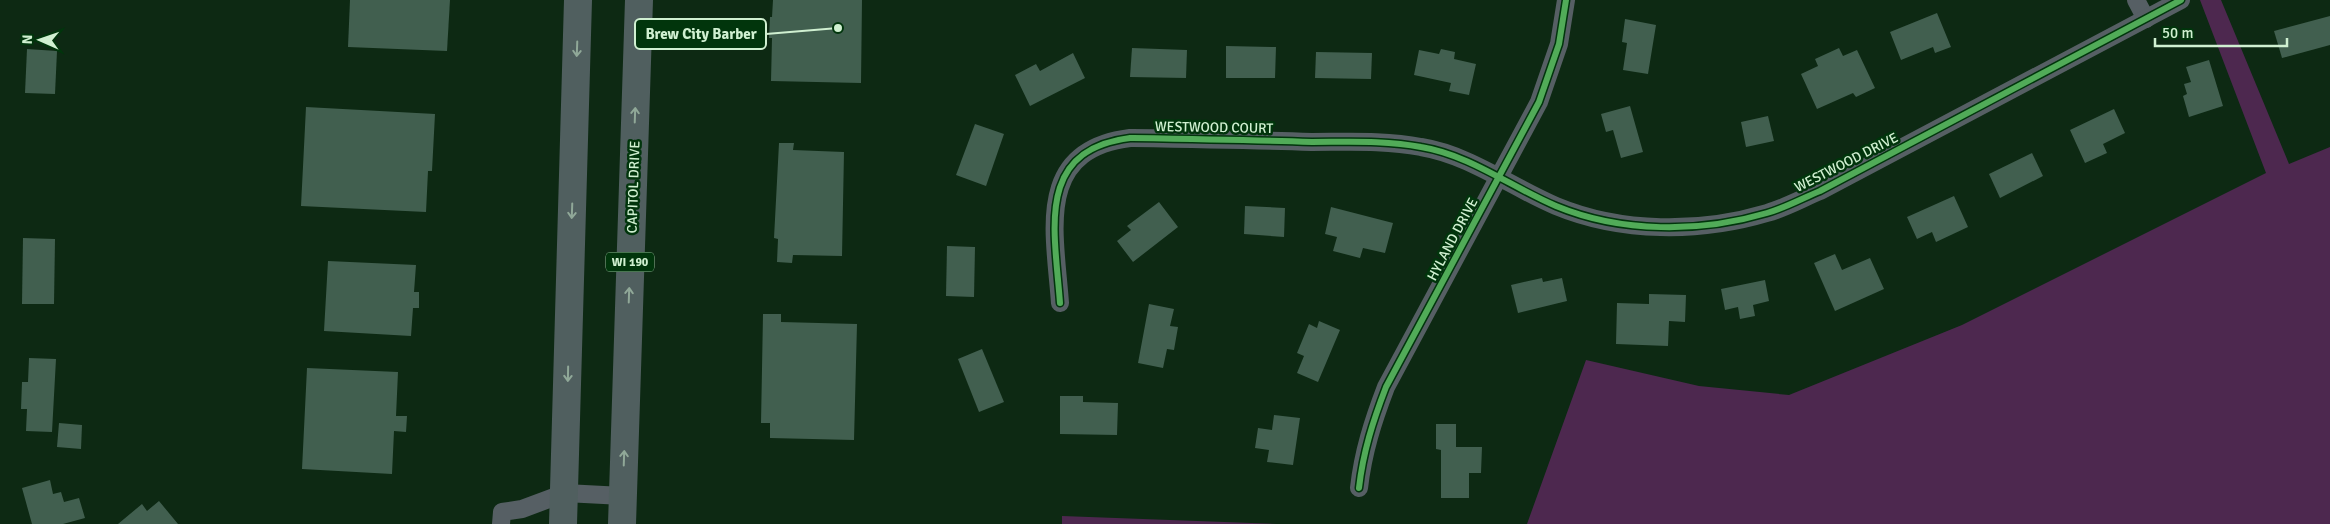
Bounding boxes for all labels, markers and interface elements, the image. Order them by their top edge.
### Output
north arrow [15,15,65,65]
scale bar [2155,15,2288,47]
callout: Brew City Barber [635,19,766,49]
text: 50 m [2162,24,2193,42]
text: Brew City Barber [645,25,757,43]
text: N [19,34,36,45]
one-way arrow [572,40,582,56]
one-way arrow [630,108,640,124]
street label: WESTWOOD COURT [1155,118,1274,137]
street label: WESTWOOD DRIVE [1792,129,1901,196]
street label: CAPITOL DRIVE [623,140,644,234]
street label: HYLAND DRIVE [1423,195,1481,284]
one-way arrow [567,202,577,219]
road number: WI 190 [606,252,654,272]
one-way arrow [625,288,634,304]
one-way arrow [563,365,572,381]
one-way arrow [619,450,629,466]

